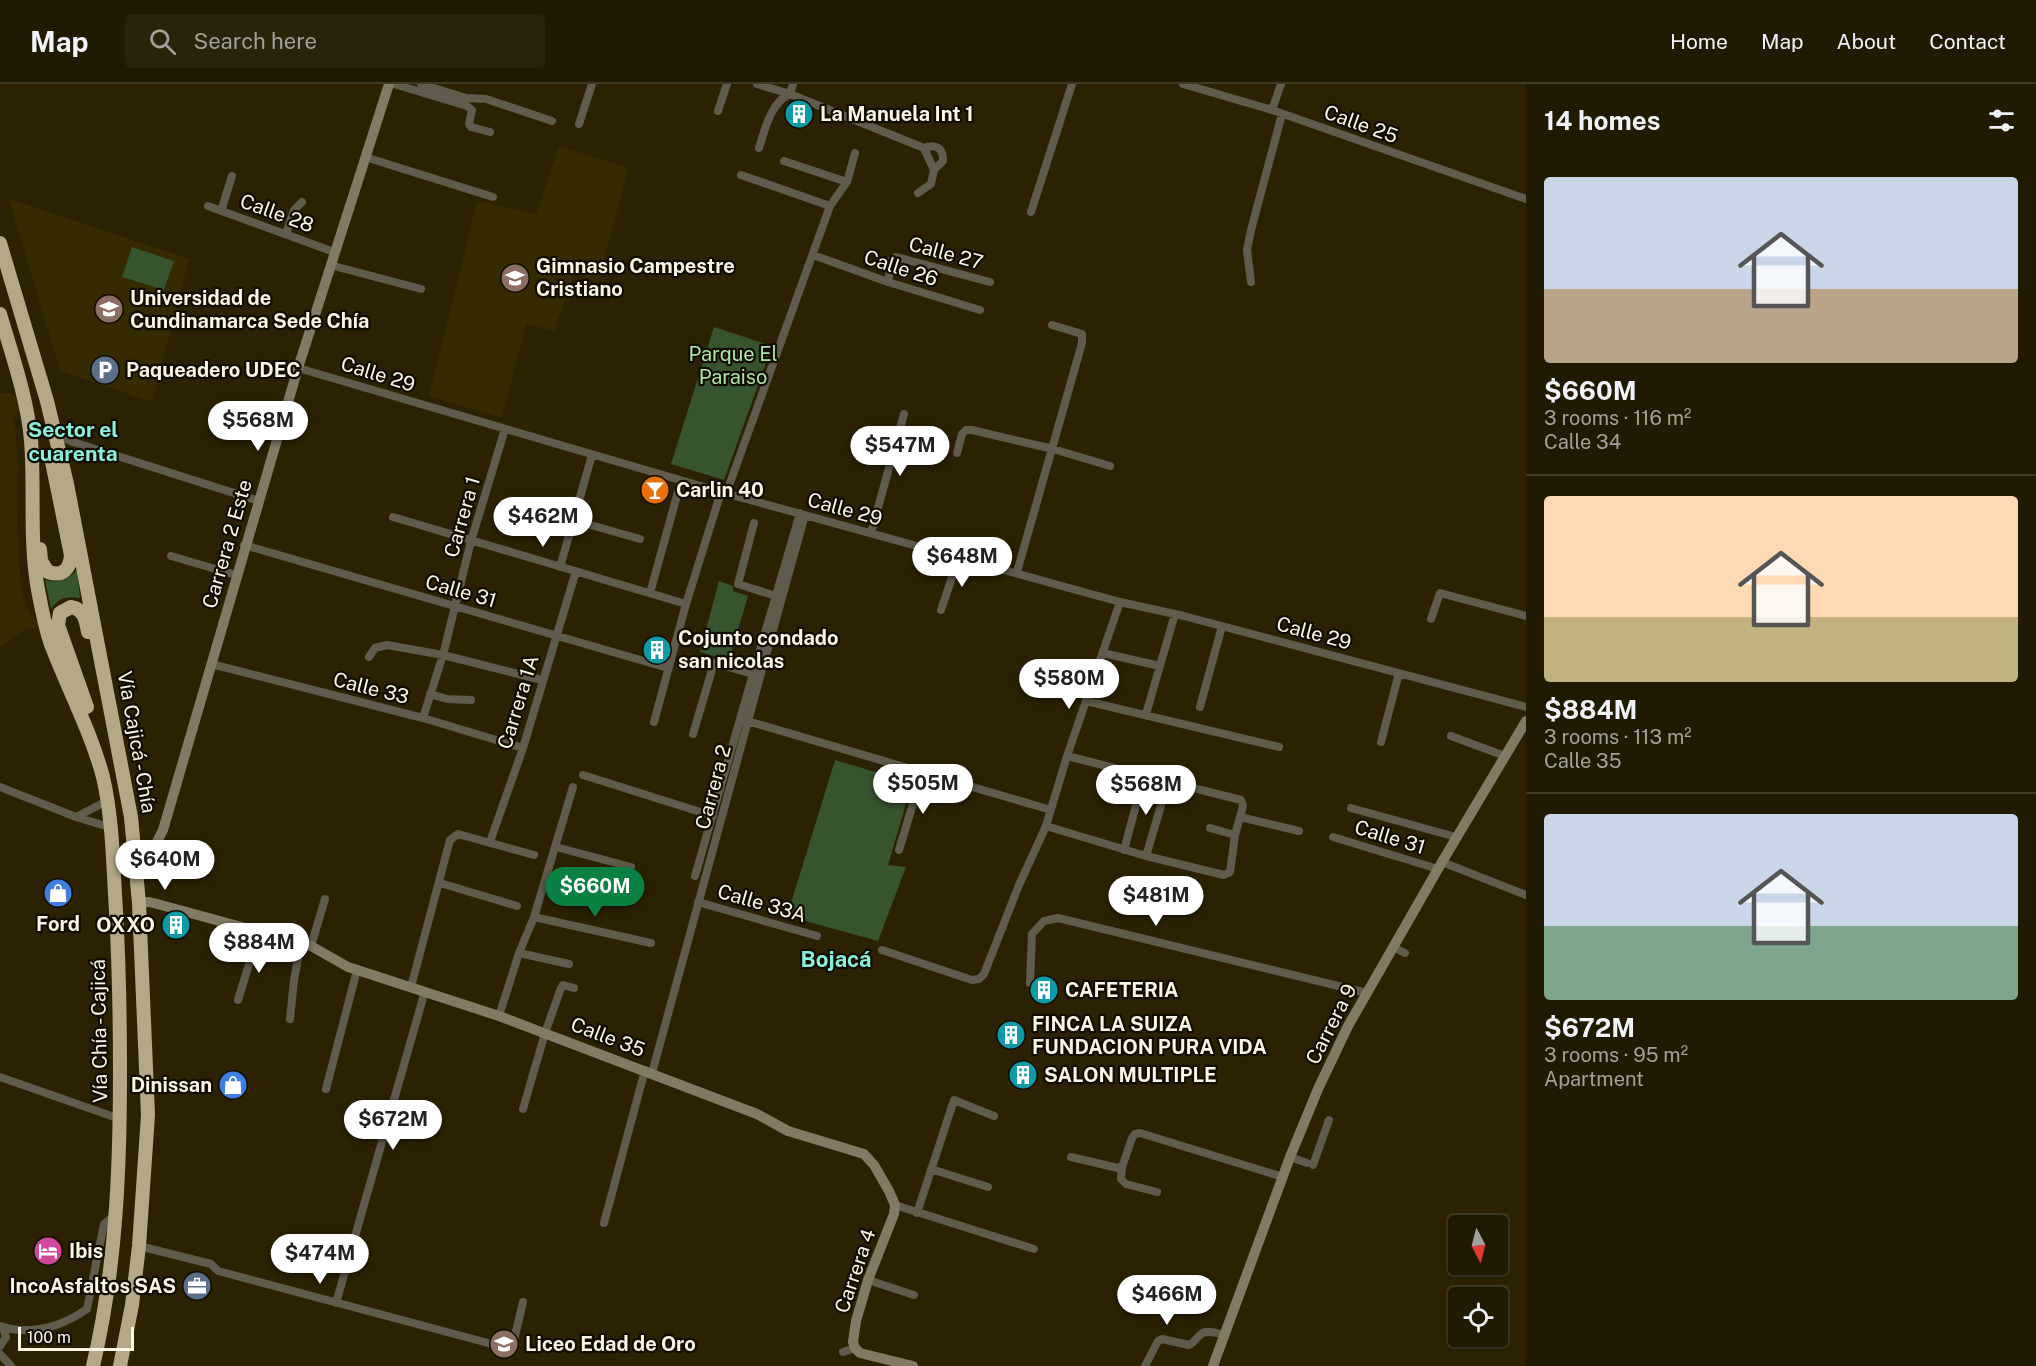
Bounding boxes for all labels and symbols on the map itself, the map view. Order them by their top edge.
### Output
building icon: La Manuela Int 1 [783,98,815,130]
street label: Calle 25 [1321,100,1401,148]
place label: La Manuela Int 1 [820,102,974,126]
street label: Calle 28 [237,189,317,237]
street label: Calle 27 [906,232,986,274]
street label: Calle 26 [861,245,941,291]
place label: Gimnasio Campestre Cristiano [536,254,735,301]
school or university icon: Gimnasio Campestre Cristiano [499,262,531,294]
place label: Universidad de Cundinamarca Sede Chía [130,286,369,333]
school or university icon: Universidad de Cundinamarca Sede Chía [93,293,125,325]
park label: Parque El Paraiso [688,342,778,389]
street label: Calle 29 [338,351,418,397]
parking icon: Paqueadero UDEC [89,354,121,386]
place label: Paqueadero UDEC [126,358,301,382]
pin: $568M [216,401,300,452]
district label: Sector el cuarenta [28,417,118,466]
pin: $547M [858,426,942,477]
street label: Carrera 1 [439,474,485,560]
bar icon: Carlin 40 [639,474,671,506]
street label: Carrera 2 Este [197,477,257,611]
place label: Carlin 40 [676,478,764,502]
street label: Calle 29 [805,488,885,530]
pin: $462M [501,497,585,548]
pin: $648M [920,537,1004,588]
street label: Calle 31 [423,569,499,613]
street label: Calle 29 [1274,612,1354,654]
place label: Cojunto condado san nicolas [678,626,838,673]
building icon: Cojunto condado san nicolas [641,634,673,666]
street label: Carrera 1A [492,652,544,752]
pin: $580M [1027,659,1111,710]
street label: Calle 33 [331,667,411,709]
street label: Vía Cajicá - Chía [113,669,161,815]
street label: Carrera 2 [690,742,736,832]
pin: $505M [881,764,965,815]
pin: $568M [1104,765,1188,816]
street label: Calle 31 [1352,815,1428,859]
pin: $640M [123,840,207,891]
pin: $660M [553,867,637,918]
pin: $481M [1114,876,1198,927]
shop icon: Ford [42,877,74,909]
street label: Calle 33A [715,879,809,927]
building icon: OXXO [160,909,192,941]
place label: Ford [36,912,80,936]
place label: OXXO [96,913,155,937]
pin: $884M [217,923,301,974]
district label: Bojacá [800,946,872,972]
street label: Vía Chía - Cajicá [86,959,112,1103]
building icon: CAFETERIA [1028,974,1060,1006]
place label: CAFETERIA [1065,978,1179,1002]
street label: Carrera 9 [1300,980,1362,1068]
street label: Calle 35 [568,1012,648,1062]
place label: FINCA LA SUIZA FUNDACION PURA VIDA [1032,1012,1267,1059]
building icon: FINCA LA SUIZA FUNDACION PURA VIDA [995,1019,1027,1051]
building icon: SALON MULTIPLE [1007,1059,1039,1091]
place label: SALON MULTIPLE [1044,1063,1217,1087]
shop icon: Dinissan [217,1069,249,1101]
place label: Dinissan [131,1073,212,1097]
pin: $672M [351,1100,435,1151]
north arrow [1448,1215,1508,1275]
street label: Carrera 4 [829,1226,881,1316]
pin: $474M [278,1234,362,1285]
hotel icon: Ibis [32,1235,64,1267]
place label: Ibis [69,1239,103,1263]
office icon: IncoAsfaltos SAS [181,1270,213,1302]
place label: IncoAsfaltos SAS [9,1274,176,1298]
pin: $466M [1125,1275,1209,1326]
scale bar [18,1324,134,1352]
school or university icon: Liceo Edad de Oro [488,1328,520,1360]
place label: Liceo Edad de Oro [525,1332,696,1356]

